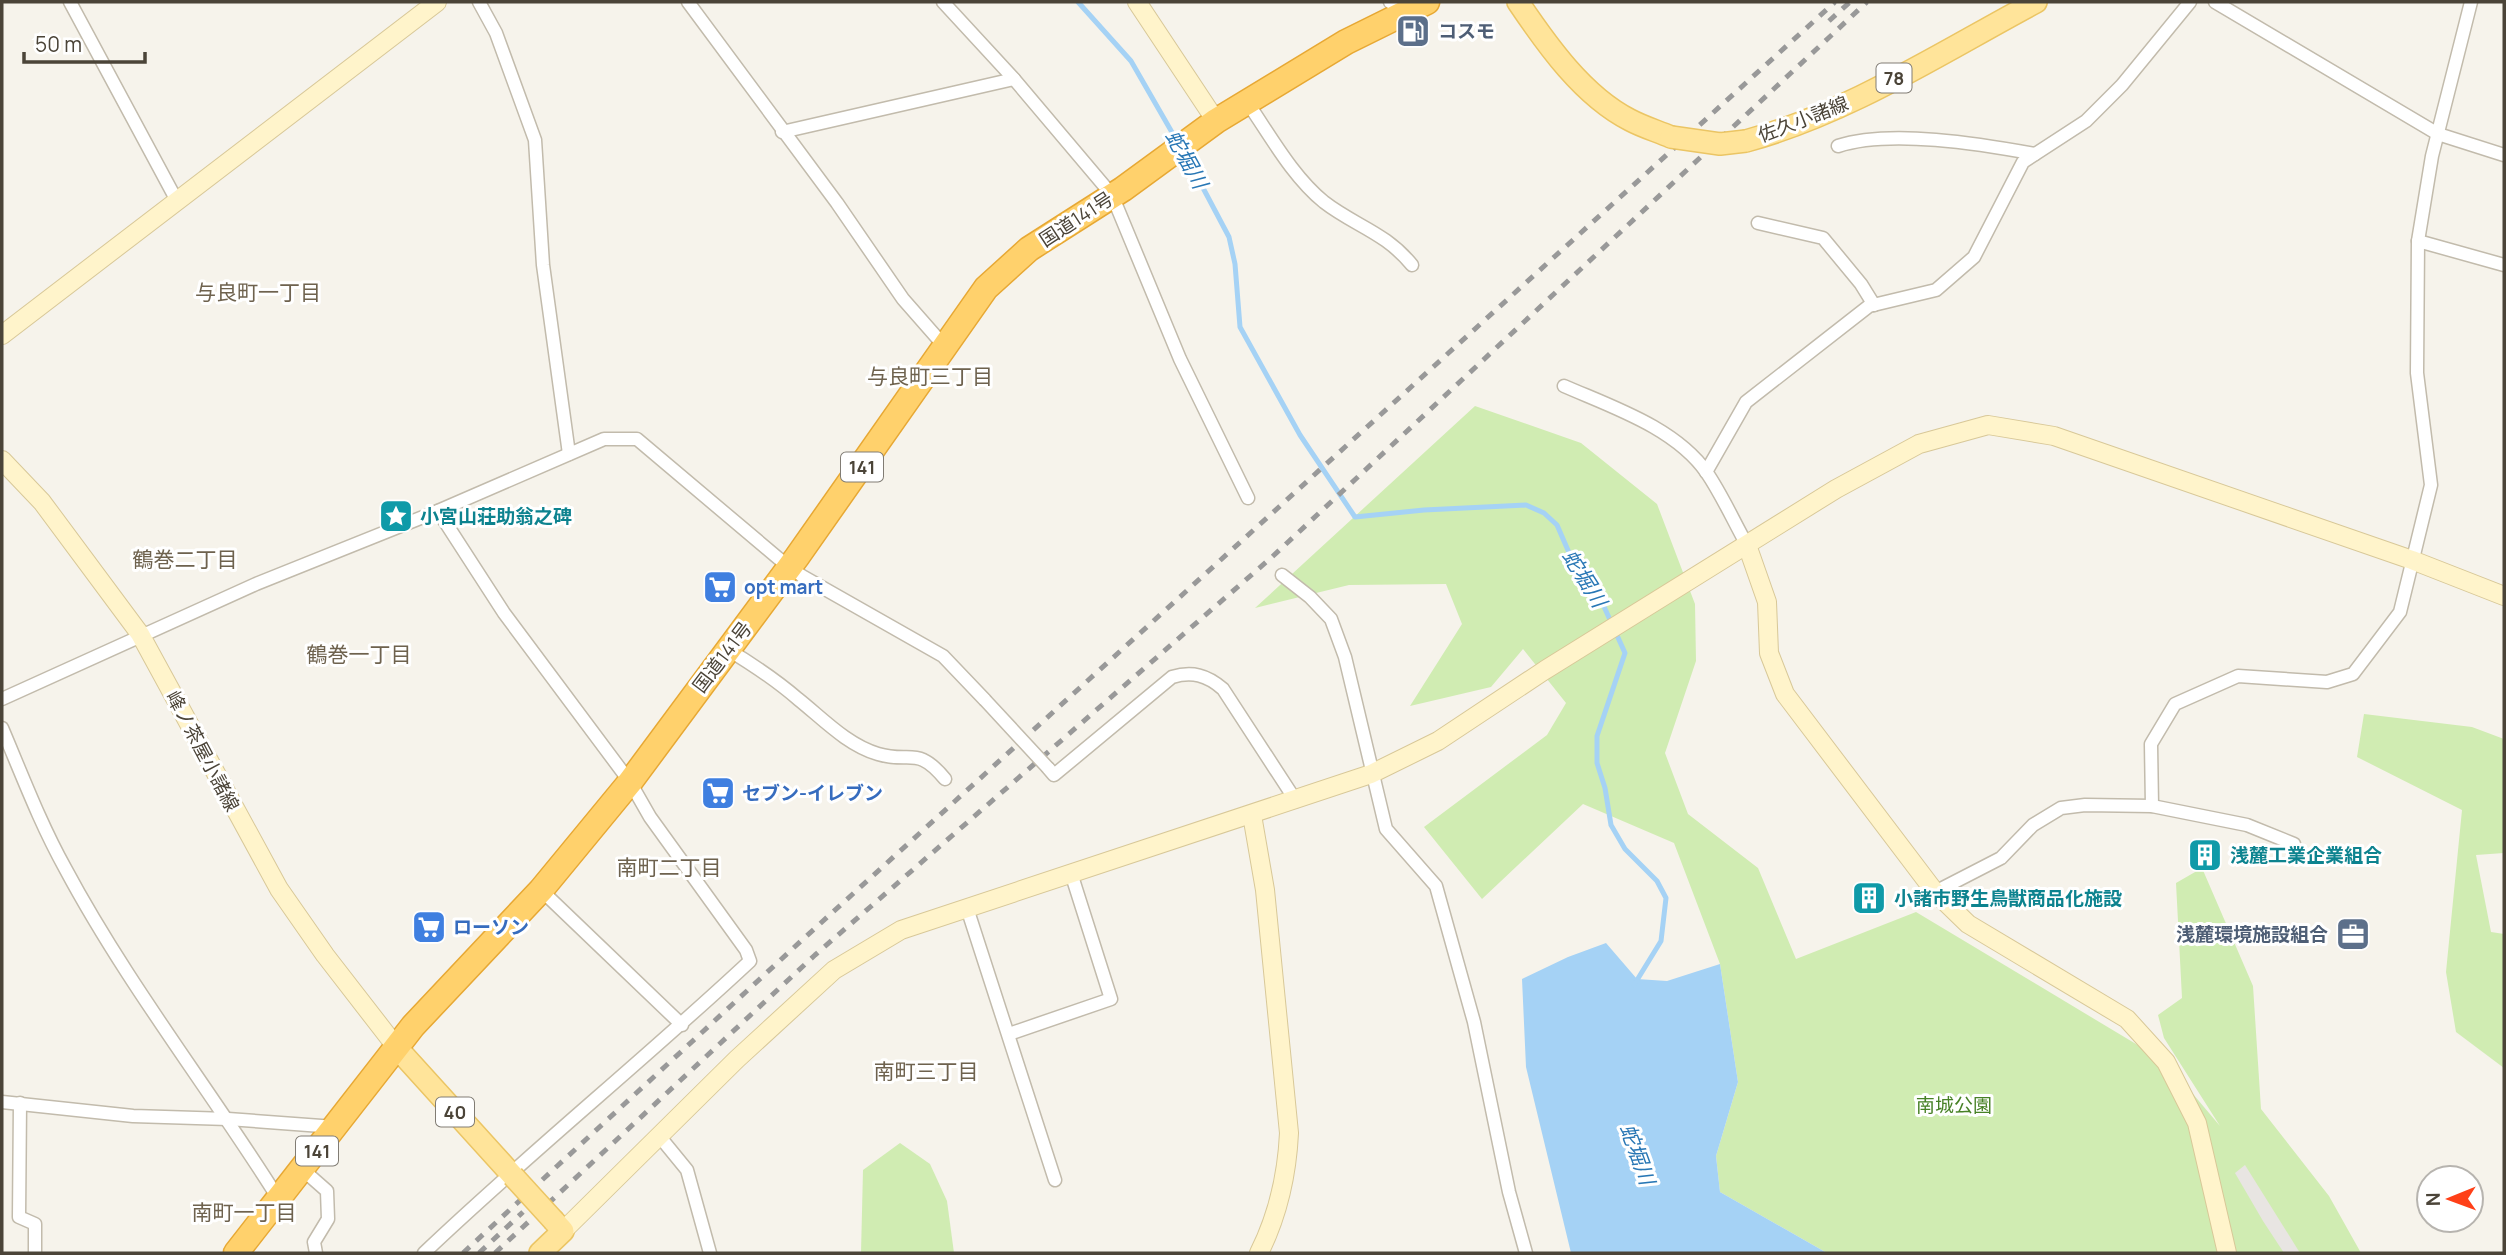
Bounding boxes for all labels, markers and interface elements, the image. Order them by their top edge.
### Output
fuel station icon: コスモ [1394,12,1432,50]
place label: コスモ [1438,18,1495,44]
scale bar [24,21,145,65]
text: 50 m [35,30,82,58]
road number: 78 [1876,64,1912,92]
street label: 佐久小諸線 [1754,90,1852,148]
water label: 蛇堀川 [1159,125,1215,195]
street label: 国道141号 [1034,185,1118,253]
district label: 与良町一丁目 [195,278,321,306]
district label: 与良町三丁目 [867,362,993,390]
road number: 141 [841,452,883,481]
place icon: 小宮山荘助翁之碑 [377,497,415,535]
place label: 小宮山荘助翁之碑 [420,503,572,529]
water label: 蛇堀川 [1556,544,1615,614]
district label: 鶴巻二丁目 [133,545,238,573]
supermarket icon: opt mart [701,568,739,606]
place label: opt mart [744,574,823,600]
street label: 国道141号 [687,616,757,698]
district label: 鶴巻一丁目 [307,640,412,668]
street label: 峰ノ茶屋小諸線 [160,686,246,816]
supermarket icon: セブン-イレブン [699,774,737,812]
place label: セブン-イレブン [742,780,883,806]
building icon: 浅麓工業企業組合 [2186,836,2224,874]
place label: 浅麓工業企業組合 [2230,842,2382,868]
district label: 南町二丁目 [617,853,722,881]
building icon: 小諸市野生鳥獣商品化施設 [1850,879,1888,917]
place label: 小諸市野生鳥獣商品化施設 [1894,885,2122,911]
supermarket icon: ローソン [410,908,448,946]
place label: ローソン [453,914,529,940]
office icon: 浅麓環境施設組合 [2334,915,2372,953]
place label: 浅麓環境施設組合 [2176,921,2328,947]
district label: 南町三丁目 [874,1057,979,1085]
park label: 南城公園 [1916,1092,1992,1118]
road number: 40 [436,1098,474,1126]
water label: 蛇堀川 [1614,1120,1663,1190]
road number: 141 [296,1136,338,1166]
north arrow [2415,1164,2485,1234]
text: N [2420,1192,2446,1206]
district label: 南町一丁目 [192,1198,297,1226]

